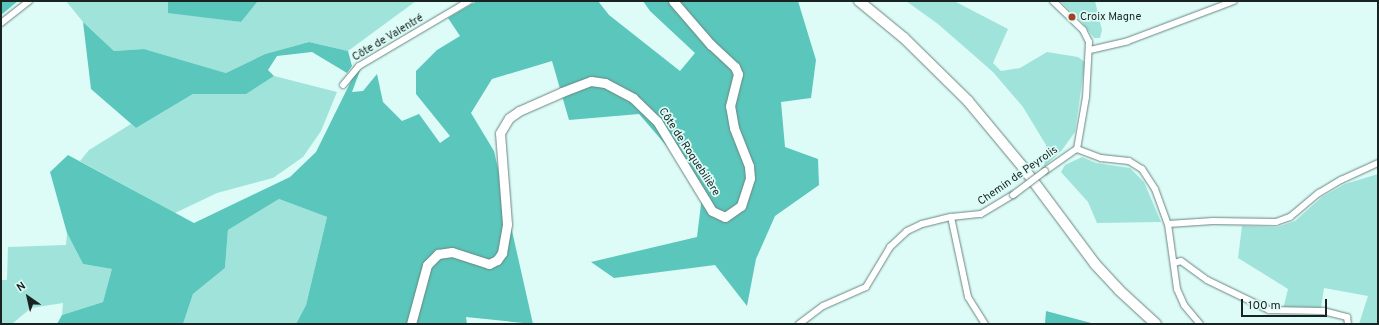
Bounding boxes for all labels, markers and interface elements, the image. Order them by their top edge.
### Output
place label: Croix Magne [1080,10,1141,24]
street label: Côte de Valentré [350,11,426,65]
marker: Croix Magne [1067,12,1077,22]
street label: Côte de Roquebilière [656,105,722,199]
street label: Chemin de Peyrolis [975,143,1061,209]
north arrow [8,277,48,317]
text: N [14,279,28,295]
scale bar [1243,291,1329,317]
text: 100 m [1248,298,1281,314]

